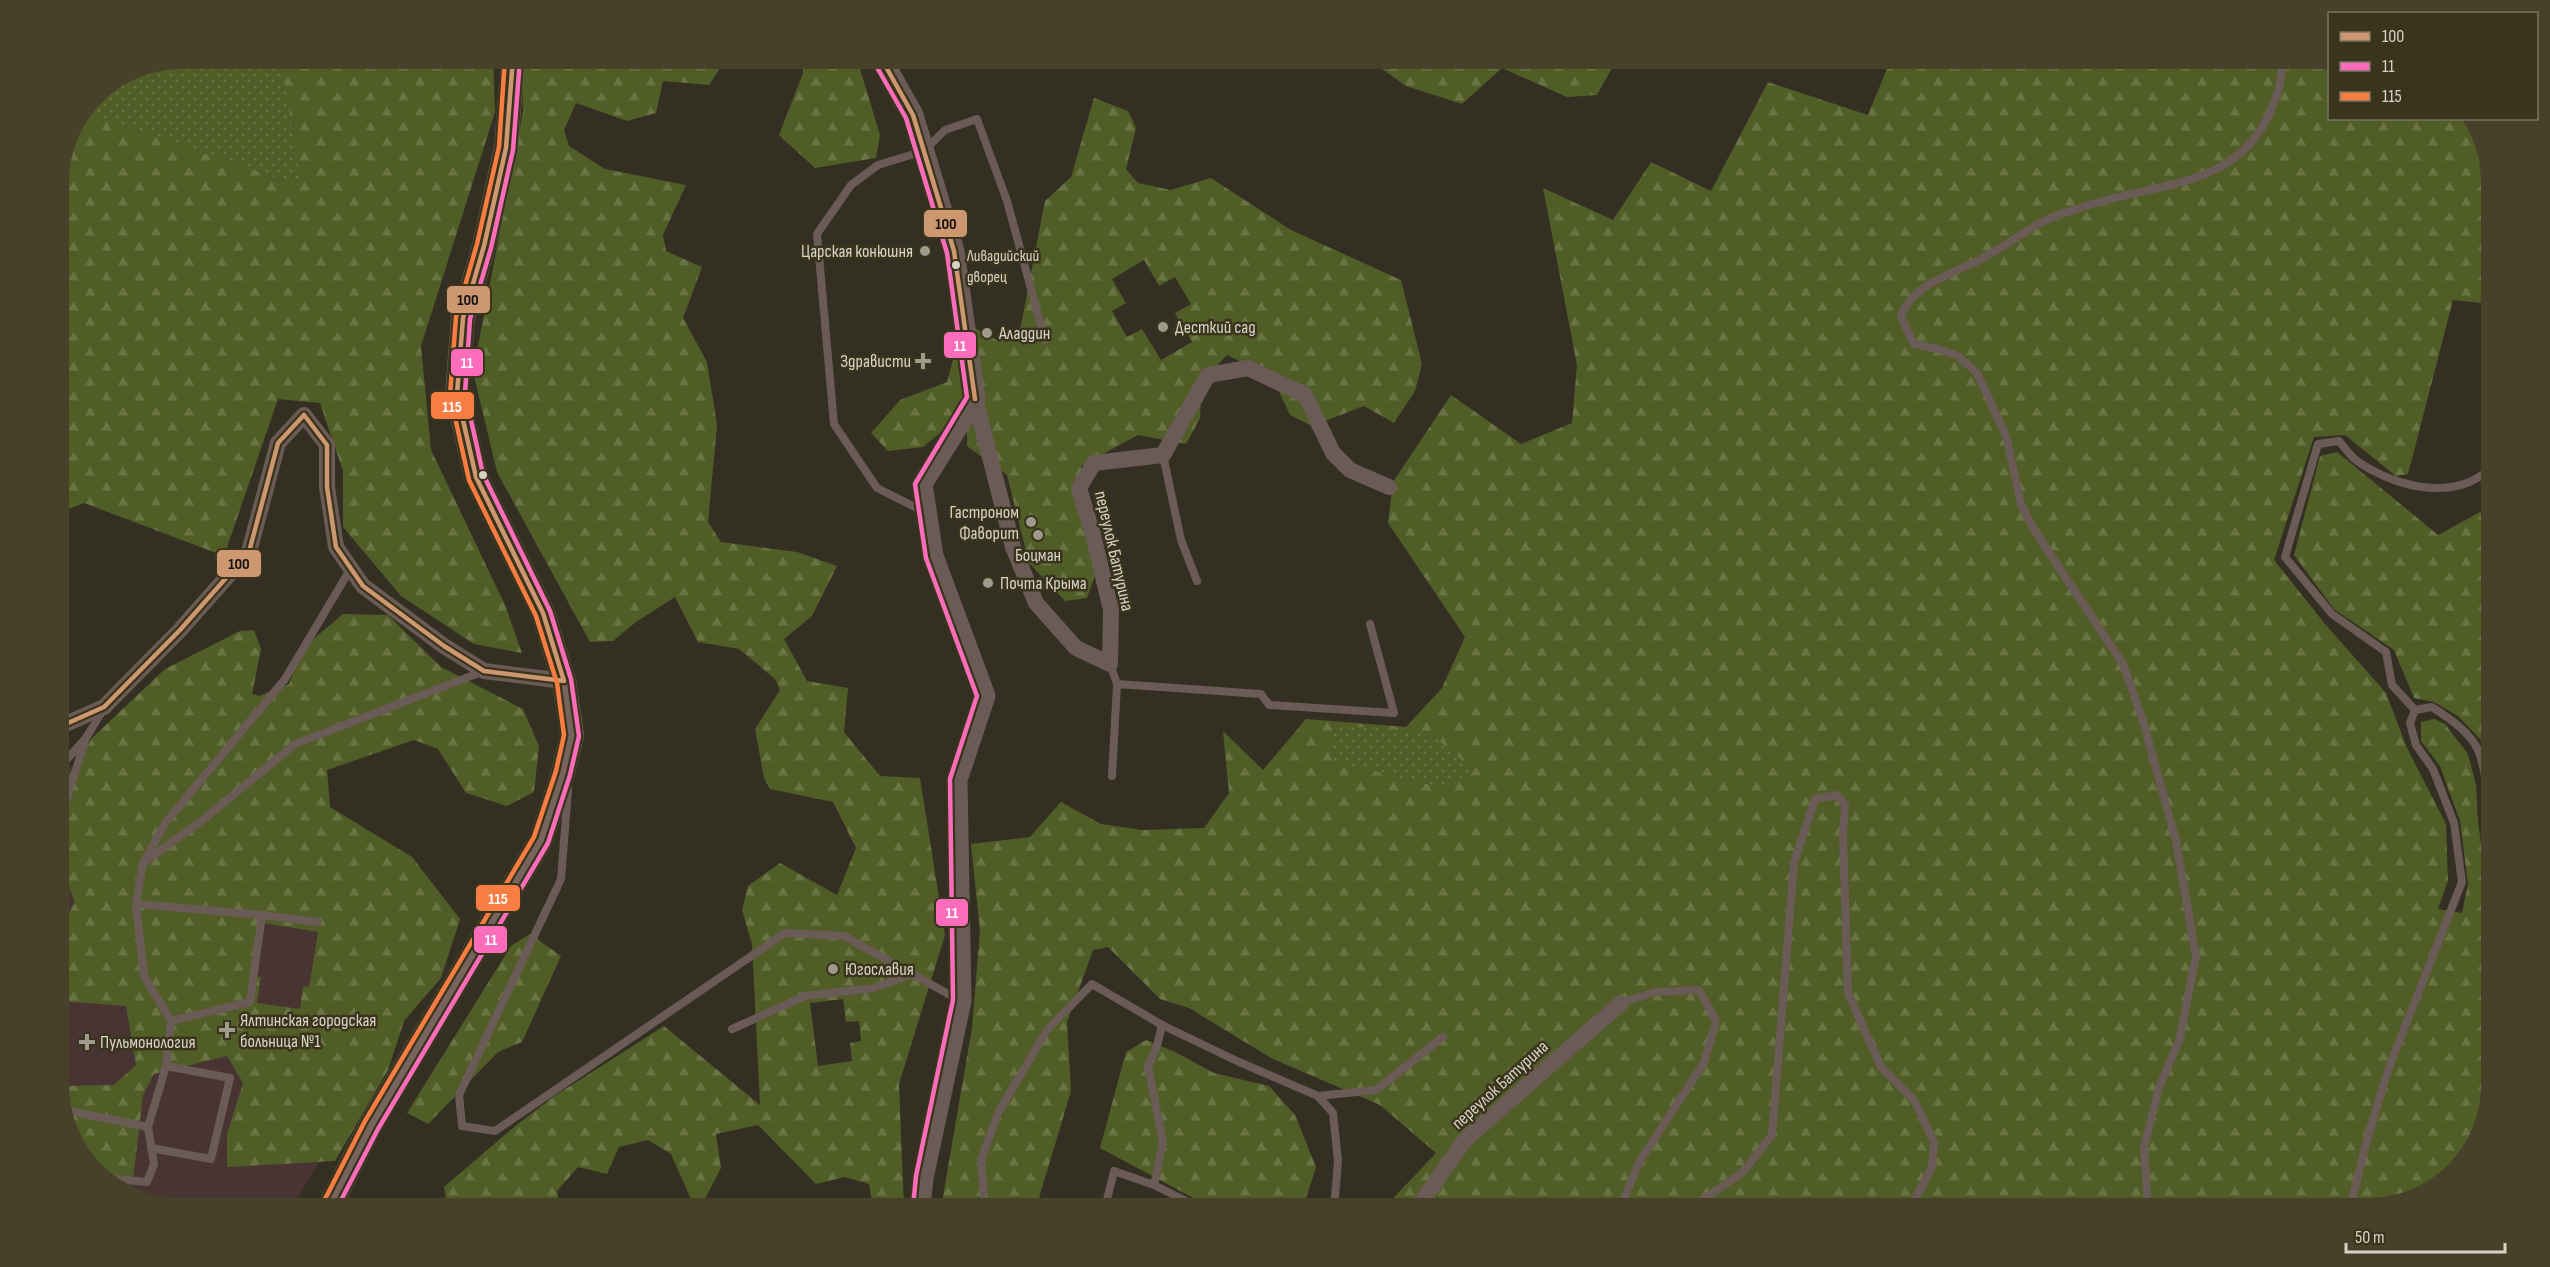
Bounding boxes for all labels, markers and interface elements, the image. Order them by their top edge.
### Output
legend [2328,12,2538,120]
text: 100 [2382,26,2404,47]
text: 11 [2382,56,2395,77]
text: 115 [2382,86,2402,107]
line badge: 100 [923,209,968,238]
text: 100 [935,215,957,234]
place label: Царская конюшня [801,241,913,262]
marker: Царская конюшня [918,244,932,258]
place label: Ливадийский дворец [966,247,1039,287]
marker: Ливадийский дворец [950,259,962,271]
line badge: 100 [446,285,491,314]
text: 100 [457,291,479,310]
place label: Десткий сад [1175,317,1256,338]
marker: Десткий сад [1156,320,1170,334]
place label: Аладдин [998,323,1050,344]
marker: Аладдин [980,326,994,340]
line badge: 11 [943,331,977,359]
text: 11 [954,337,967,356]
line badge: 11 [450,348,484,377]
place label: Здрависти [840,351,911,372]
text: 11 [461,354,474,373]
marker: Здрависти [916,354,930,368]
line badge: 115 [430,391,475,420]
text: 115 [442,398,462,417]
unlabelled marker [477,469,489,481]
street label: переулок Батурина [1090,489,1138,613]
place label: Гастроном Фаворит [949,502,1019,544]
marker: Гастроном Фаворит [1024,515,1038,529]
marker: Боцман [1031,528,1045,542]
place label: Боцман [1015,545,1061,566]
line badge: 100 [216,549,262,578]
text: 100 [228,555,250,574]
place label: Почта Крыма [1000,573,1087,594]
marker: Почта Крыма [981,576,995,590]
line badge: 115 [475,884,521,912]
text: 115 [488,890,508,909]
line badge: 11 [935,898,969,927]
text: 11 [946,904,959,923]
line badge: 11 [473,925,508,954]
text: 11 [485,931,498,950]
place label: Югославия [845,959,914,980]
marker: Югославия [826,962,840,976]
place label: Ялтинская городская больница №1 [240,1010,376,1052]
marker: Ялтинская городская больница №1 [218,1021,236,1039]
place label: Пульмонология [100,1032,196,1053]
marker: Пульмонология [78,1033,96,1051]
street label: переулок Батурина [1447,1036,1553,1134]
scale bar [2346,1216,2505,1254]
text: 50 m [2355,1227,2385,1248]

